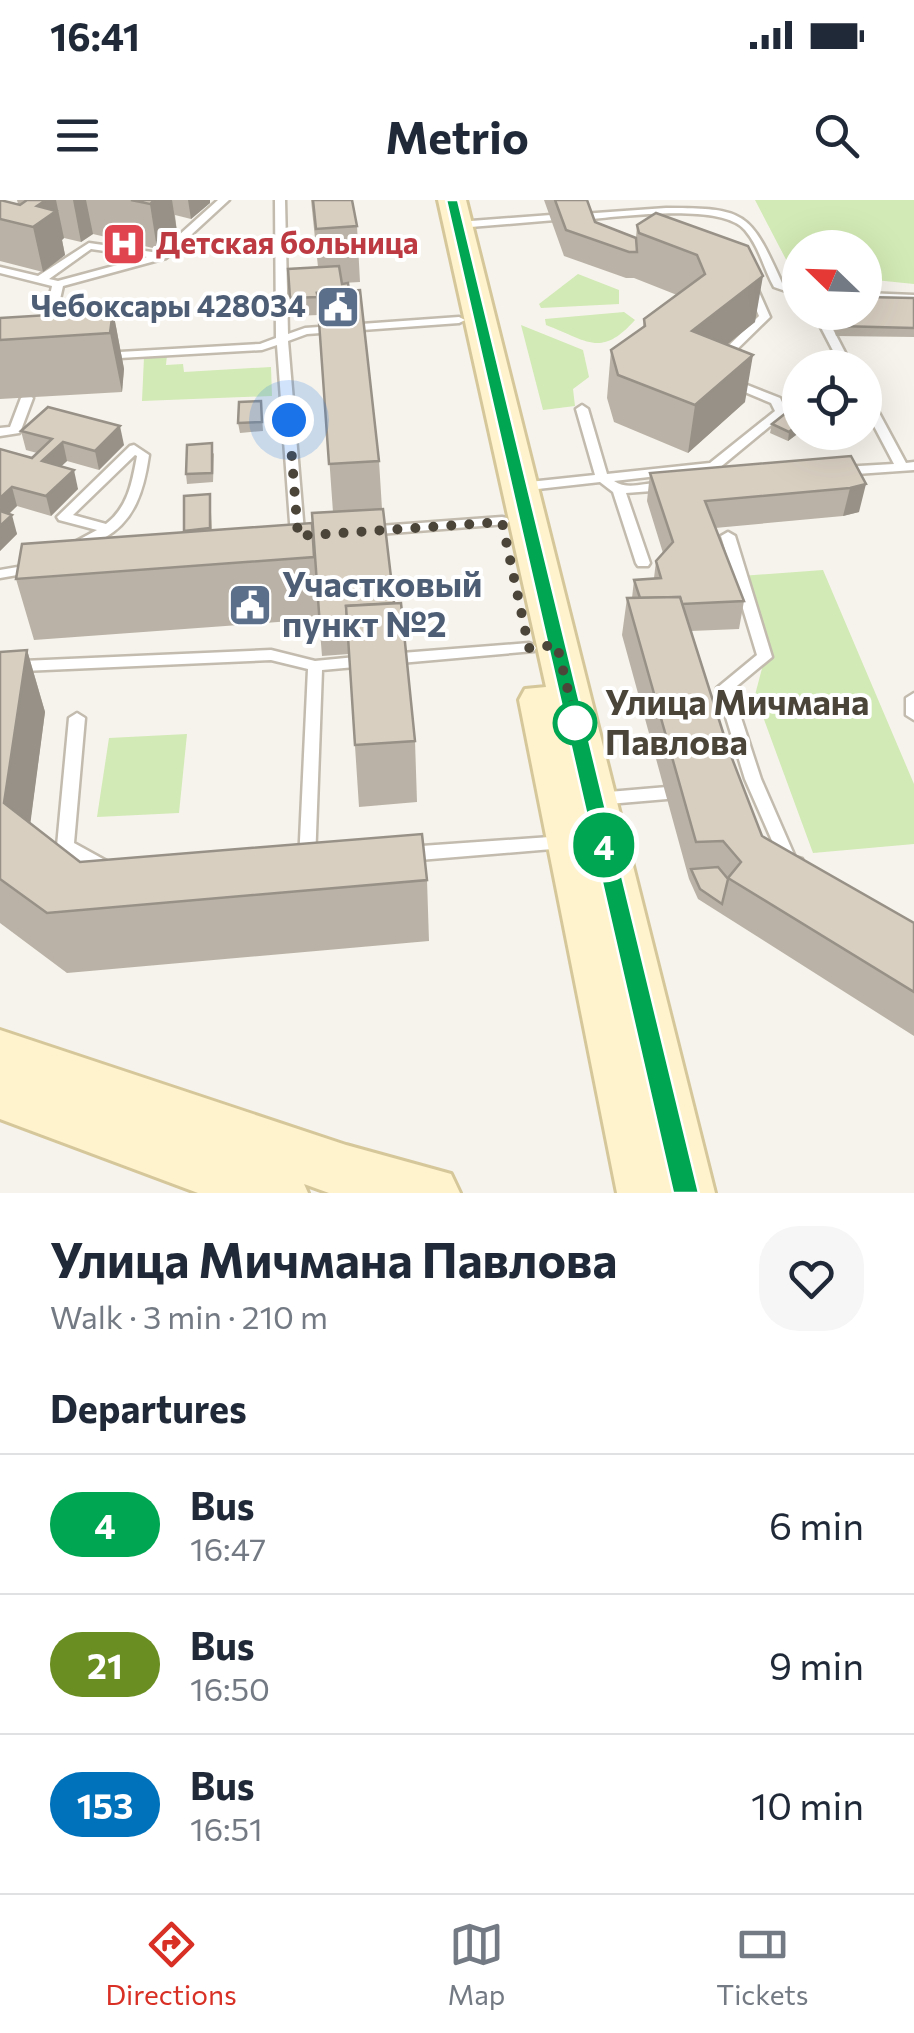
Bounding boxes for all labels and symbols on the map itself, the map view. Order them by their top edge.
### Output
hospital icon: Детская больница [101,221,147,267]
place label: Детская больница [156,223,419,260]
north arrow [782,230,882,330]
public building icon: Чебоксары 428034 [315,284,361,330]
place label: Чебоксары 428034 [31,286,306,323]
your location [264,395,314,445]
place label: Участковый пункт №2 [282,561,482,644]
public building icon: Участковый пункт №2 [227,582,273,628]
place label: Улица Мичмана Павлова [605,679,869,762]
marker: Улица Мичмана Павлова [554,702,596,744]
line badge: 4 [572,812,636,878]

